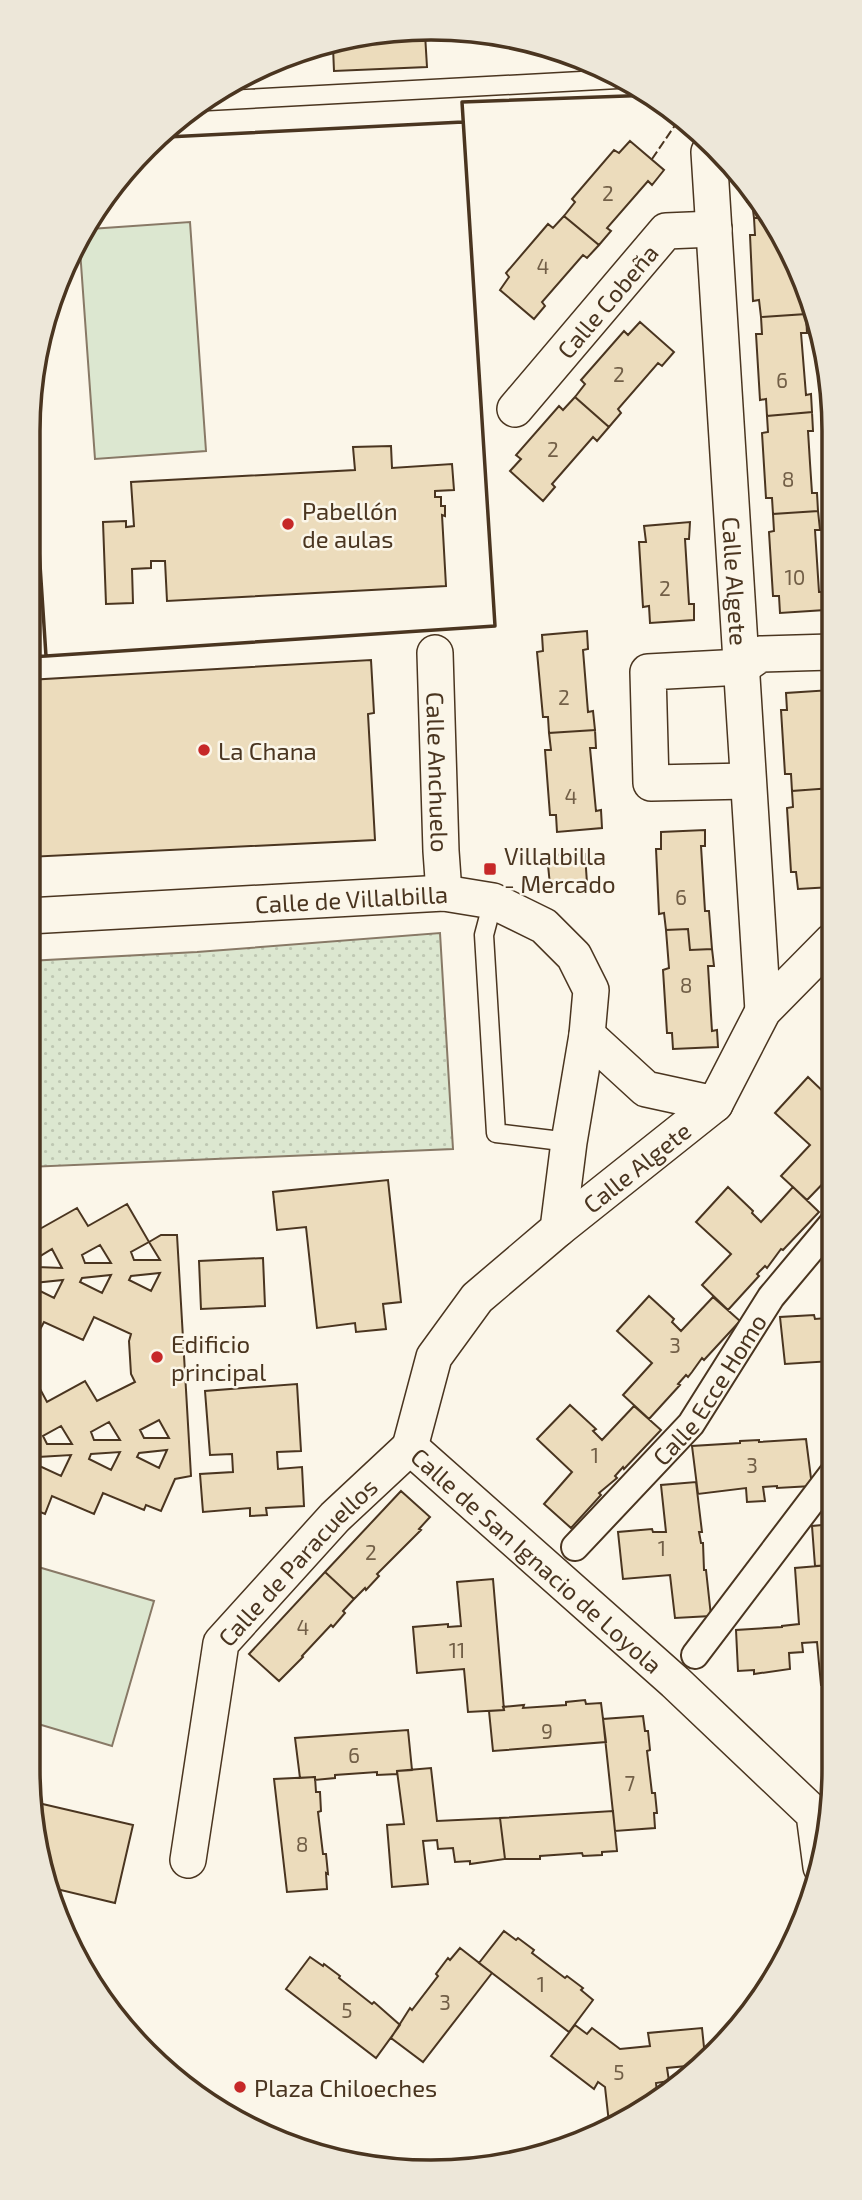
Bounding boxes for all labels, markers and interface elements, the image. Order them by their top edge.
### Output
house number: 2 [602,180,614,205]
street label: Calle Cobeña [550,238,663,364]
house number: 4 [537,253,549,278]
house number: 2 [613,361,625,386]
house number: 6 [776,367,788,392]
house number: 2 [547,436,559,461]
house number: 8 [782,466,794,491]
place label: Pabellón de aulas [302,496,398,553]
marker: Pabellón de aulas [280,516,296,532]
street label: Calle Algete [717,516,755,647]
house number: 10 [784,564,806,589]
house number: 2 [659,575,671,600]
house number: 2 [558,684,570,709]
street label: Calle Anchuelo [422,691,456,853]
place label: La Chana [218,736,317,765]
marker: La Chana [196,742,212,758]
house number: 4 [565,783,577,808]
place label: Villalbilla - Mercado [504,841,616,898]
marker: Villalbilla - Mercado [482,861,498,877]
street label: Calle de Villalbilla [254,878,449,918]
house number: 6 [675,884,687,909]
house number: 8 [680,972,692,997]
street label: Calle Algete [577,1115,696,1218]
street label: Calle Ecce Homo [646,1308,772,1471]
place label: Edificio principal [171,1329,266,1386]
house number: 3 [669,1332,681,1357]
marker: Edificio principal [149,1349,165,1365]
street label: Calle de San Ignacio de Loyola [406,1441,668,1679]
house number: 1 [591,1442,599,1467]
house number: 3 [746,1452,758,1477]
street label: Calle de Paracuellos [211,1471,383,1652]
house number: 1 [658,1535,666,1560]
house number: 2 [365,1539,377,1564]
house number: 4 [297,1614,309,1639]
house number: 11 [449,1637,465,1662]
house number: 9 [541,1718,553,1743]
house number: 6 [348,1742,360,1767]
house number: 7 [625,1770,636,1795]
house number: 8 [296,1831,308,1856]
house number: 1 [537,1971,545,1996]
house number: 3 [439,1989,451,2014]
house number: 5 [341,1997,353,2022]
house number: 5 [613,2059,625,2084]
place label: Plaza Chiloeches [254,2073,437,2102]
marker: Plaza Chiloeches [232,2079,248,2095]

